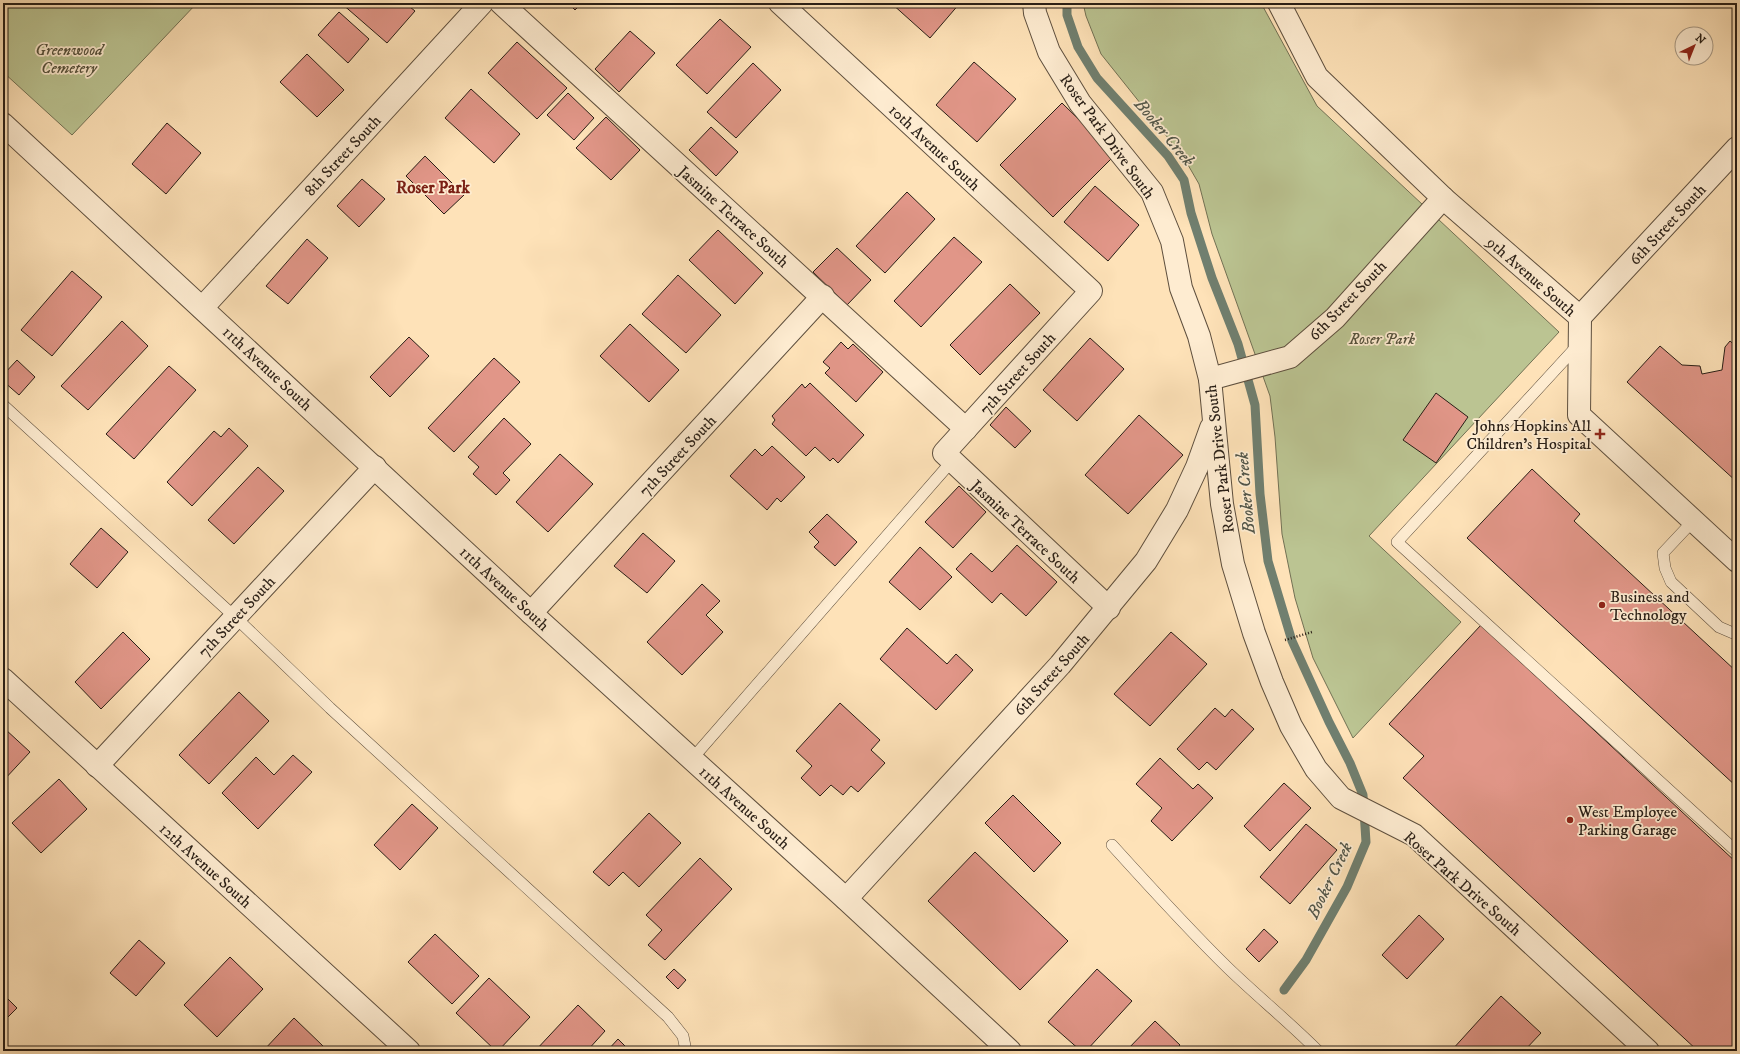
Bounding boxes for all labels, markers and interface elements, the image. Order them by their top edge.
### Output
north arrow [1674,26,1714,66]
text: N [1692,31,1708,48]
park label: Greenwood Cemetery [35,40,105,78]
street label: Roser Park Drive South [1055,70,1160,203]
water label: Booker Creek [1129,93,1200,172]
street label: 10th Avenue South [884,100,985,196]
street label: 8th Street South [300,111,386,200]
street label: Jasmine Terrace South [672,160,794,272]
district label: Roser Park [396,177,471,199]
street label: 6th Street South [1625,179,1711,270]
street label: 9th Avenue South [1482,232,1581,321]
street label: 6th Street South [1304,256,1391,345]
street label: 11th Avenue South [218,322,317,416]
street label: 7th Street South [975,328,1060,419]
park label: Roser Park [1348,329,1415,349]
street label: Roser Park Drive South [1201,383,1239,534]
street label: 7th Street South [635,410,721,501]
place label: Johns Hopkins All Children's Hospital [1466,416,1591,454]
marker: Johns Hopkins All Children's Hospital [1594,428,1606,440]
water label: Booker Creek [1231,450,1261,536]
street label: Jasmine Terrace South [965,474,1085,588]
street label: 11th Avenue South [455,542,554,636]
street label: 7th Street South [194,571,280,662]
place label: Business and Technology [1610,587,1689,625]
marker: Business and Technology [1597,600,1607,610]
street label: 6th Street South [1010,629,1094,720]
street label: 11th Avenue South [695,762,794,854]
place label: West Employee Parking Garage [1577,802,1677,840]
marker: West Employee Parking Garage [1565,815,1575,825]
street label: 12th Avenue South [155,819,256,913]
street label: Roser Park Drive South [1399,827,1526,941]
water label: Booker Creek [1302,838,1358,923]

